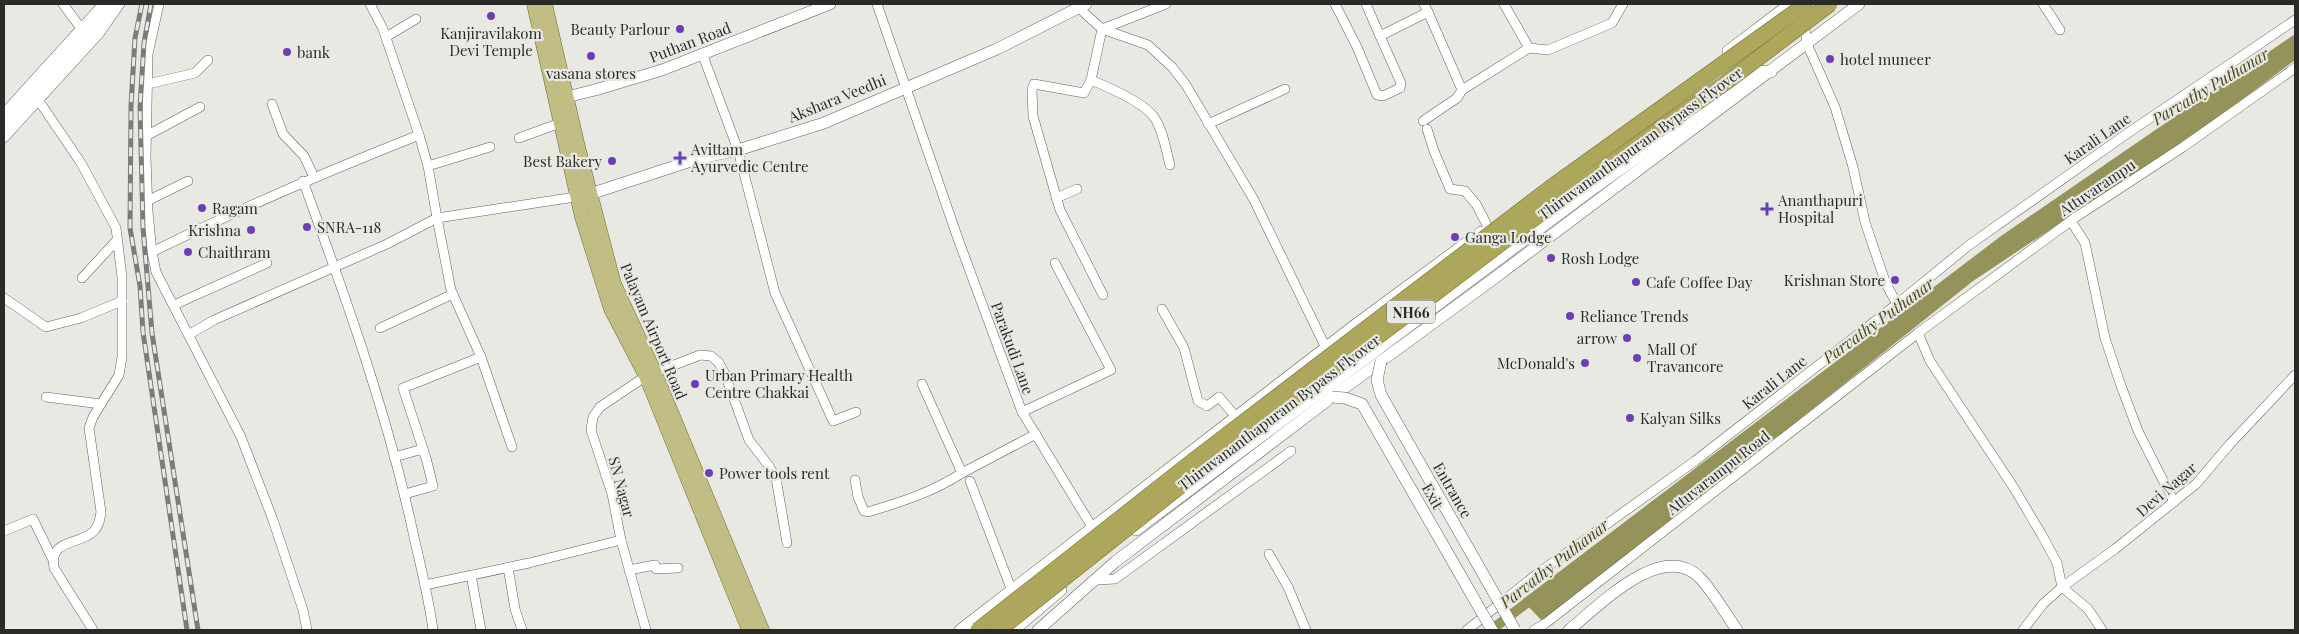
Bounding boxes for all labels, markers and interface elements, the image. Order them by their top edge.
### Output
marker: Kanjiravilakom Devi Temple [485,10,497,22]
street label: Puthan Road [646,17,734,67]
place label: Beauty Parlour [570,19,670,39]
place label: Kanjiravilakom Devi Temple [440,23,542,60]
marker: Beauty Parlour [674,23,686,35]
place label: bank [297,42,331,62]
water label: Parvathy Puthanar [2147,42,2273,130]
marker: bank [281,46,293,58]
place label: hotel muneer [1840,49,1931,69]
marker: vasana stores [585,50,597,62]
marker: hotel muneer [1824,53,1836,65]
street label: Thiruvananthapuram Bypass Flyover [1534,62,1746,224]
place label: vasana stores [545,63,636,83]
street label: Akshara Veedhi [784,69,889,127]
street label: Karali Lane [2060,108,2134,168]
place label: Avittam Ayurvedic Centre [690,139,808,176]
place label: Best Bakery [523,151,602,171]
marker: Avittam Ayurvedic Centre [673,151,687,165]
street label: Attuvarampu [2054,154,2139,220]
marker: Best Bakery [606,155,618,167]
place label: Ananthapuri Hospital [1777,190,1864,227]
place label: Ragam [212,198,258,218]
marker: Ragam [196,202,208,214]
marker: Ananthapuri Hospital [1760,202,1774,216]
place label: SNRA-118 [317,217,381,237]
place label: Krishna [188,220,242,240]
marker: SNRA-118 [301,221,313,233]
marker: Krishna [245,224,257,236]
place label: Ganga Lodge [1465,227,1552,247]
marker: Ganga Lodge [1449,231,1461,243]
place label: Chaithram [198,242,271,262]
marker: Chaithram [182,246,194,258]
place label: Rosh Lodge [1561,248,1639,268]
marker: Rosh Lodge [1545,252,1557,264]
street label: Palayam Airport Road [616,260,692,403]
place label: Krishnan Store [1784,270,1885,290]
place label: Cafe Coffee Day [1646,272,1753,292]
water label: Parvathy Puthanar [1817,272,1939,368]
marker: Krishnan Store [1889,274,1901,286]
marker: Cafe Coffee Day [1630,276,1642,288]
street label: Parakudi Lane [987,299,1039,397]
road number: NH66 [1387,300,1435,324]
place label: Reliance Trends [1580,306,1688,326]
marker: Reliance Trends [1564,310,1576,322]
place label: arrow [1577,328,1617,348]
street label: Thiruvananthapuram Bypass Flyover [1174,329,1384,495]
marker: arrow [1621,332,1633,344]
place label: Mall Of Travancore [1647,339,1724,376]
street label: Karali Lane [1738,351,1810,413]
marker: Mall Of Travancore [1631,352,1643,364]
place label: McDonald's [1497,353,1575,373]
marker: McDonald's [1579,357,1591,369]
place label: Urban Primary Health Centre Chakkai [705,365,853,402]
marker: Urban Primary Health Centre Chakkai [689,378,701,390]
place label: Kalyan Silks [1640,408,1721,428]
marker: Kalyan Silks [1624,412,1636,424]
street label: Attuvarampu Road [1662,425,1774,519]
street label: SN Nagar [604,454,640,520]
street label: Devi Nagar [2132,457,2201,521]
street label: Entrance [1429,458,1477,522]
place label: Power tools rent [719,463,830,483]
marker: Power tools rent [703,467,715,479]
street label: Exit [1418,479,1449,513]
water label: Parvathy Puthanar [1495,513,1614,613]

